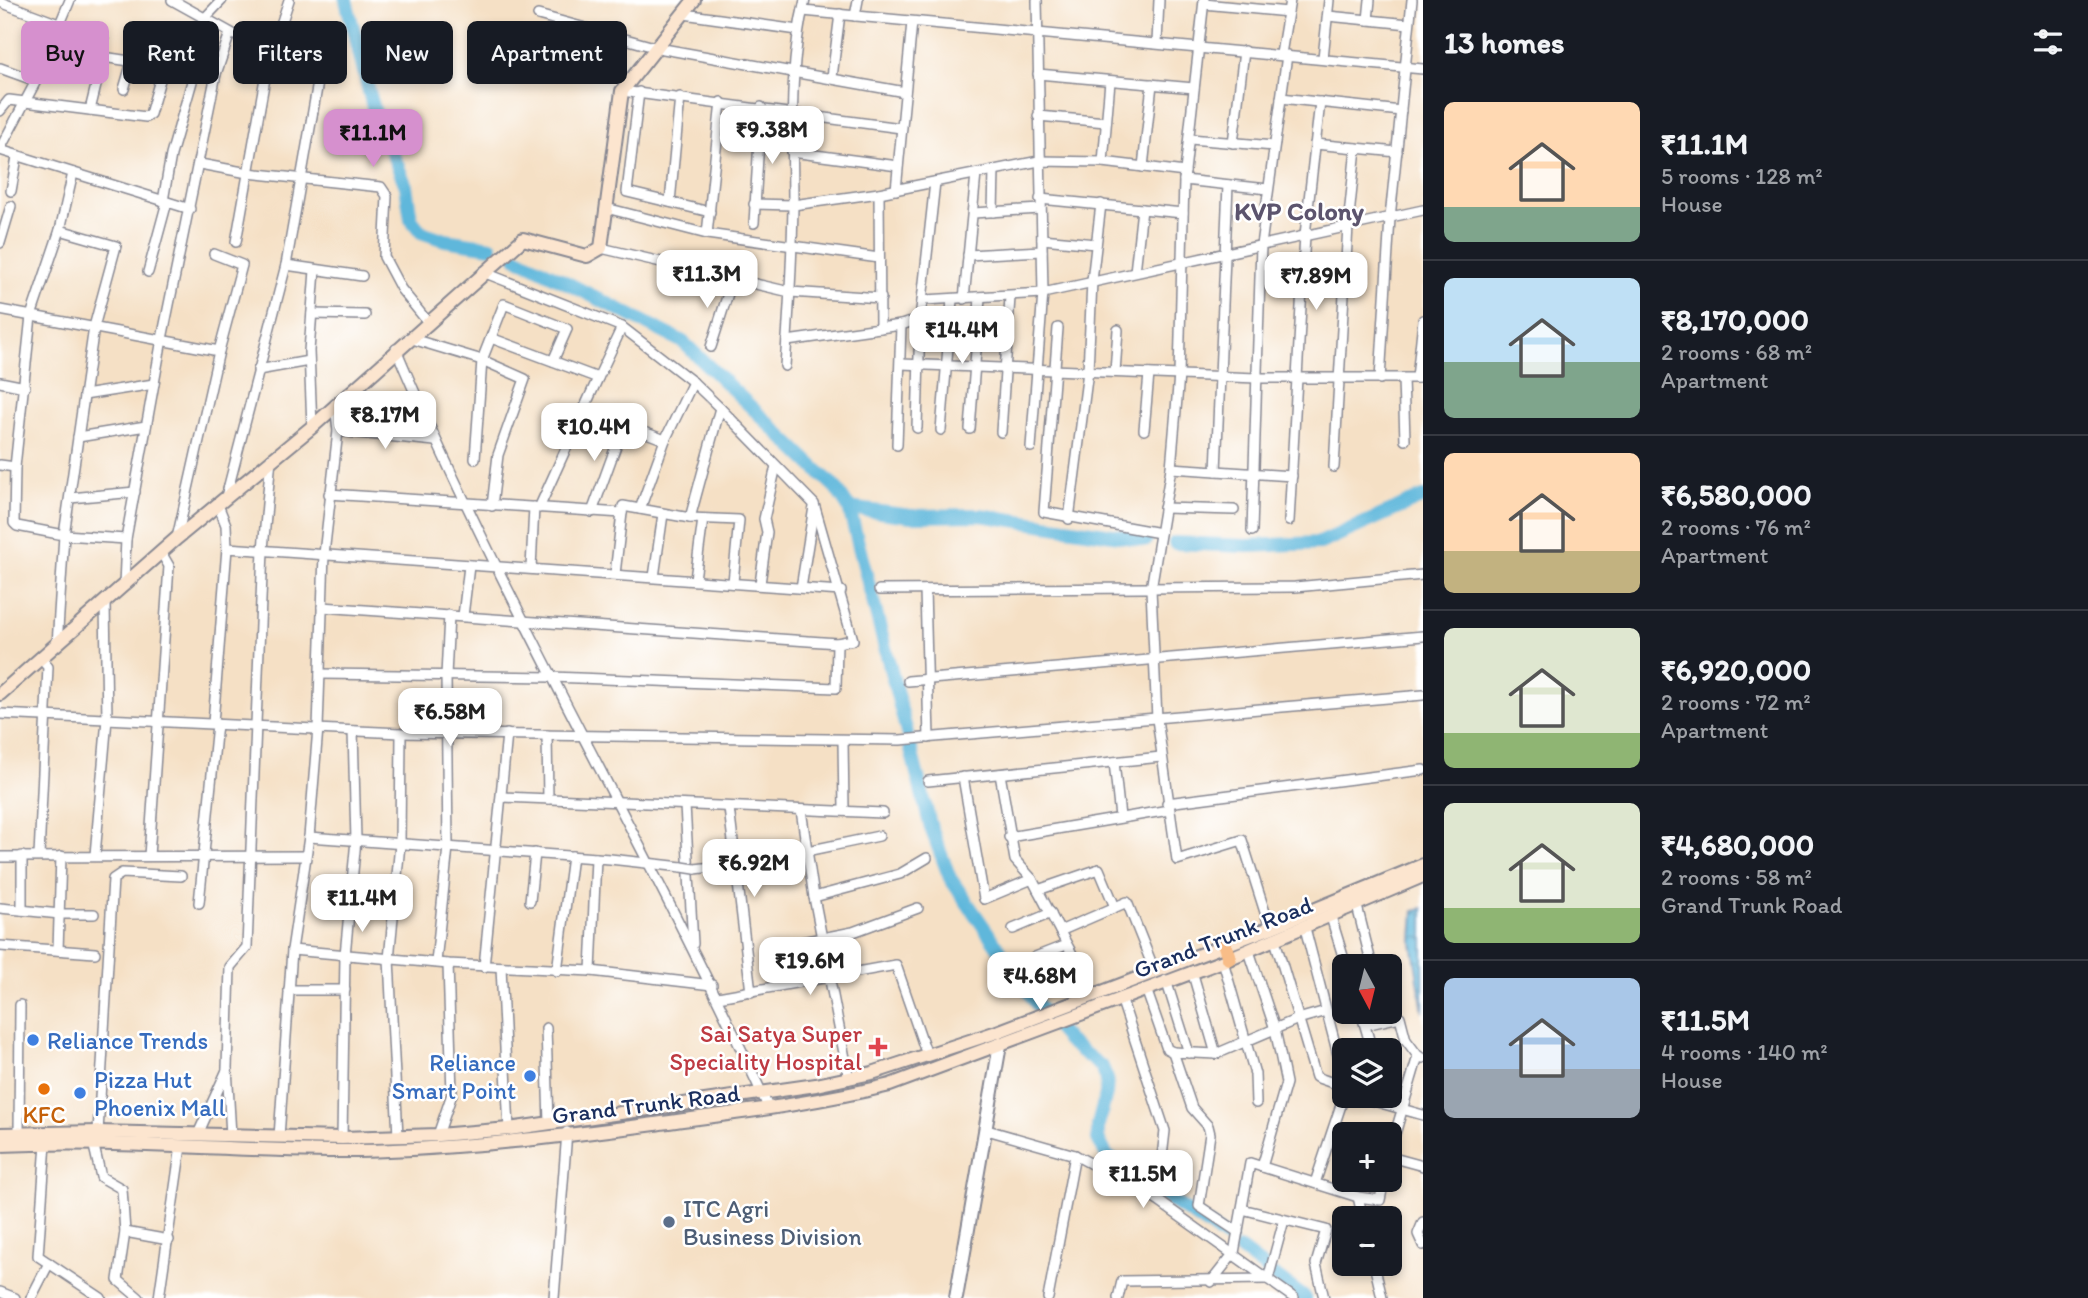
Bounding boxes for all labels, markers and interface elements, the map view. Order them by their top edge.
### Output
chip: Buy [21,21,109,84]
chip: Rent [123,21,219,84]
chip: Filters [233,21,347,84]
chip: New [361,21,453,84]
chip: Apartment [467,21,627,84]
icon: filters [2029,23,2067,61]
text: 13 homes [1444,24,1564,61]
pin: ₹9.38M [715,106,829,166]
pin: ₹11.1M [316,110,430,169]
text: ₹9.38M [736,115,808,143]
text: ₹11.1M [340,118,406,146]
text: ₹11.1M [1661,125,1748,162]
icon: home [1500,130,1584,214]
text: 5 rooms · 128 m² [1661,162,1823,190]
text: House [1661,190,1723,218]
district label: KVP Colony [1234,195,1365,227]
pin: ₹11.3M [650,250,764,310]
pin: ₹7.89M [1259,252,1373,312]
text: ₹11.3M [673,259,741,287]
text: ₹7.89M [1280,261,1352,289]
text: ₹8,170,000 [1661,301,1809,338]
pin: ₹14.4M [905,306,1019,366]
icon: home [1500,306,1584,390]
text: ₹14.4M [925,315,999,343]
text: 2 rooms · 68 m² [1661,338,1812,366]
text: Apartment [1661,366,1768,394]
pin: ₹8.17M [328,392,442,451]
text: ₹8.17M [350,400,420,428]
pin: ₹10.4M [537,404,651,463]
text: ₹10.4M [557,412,631,440]
text: ₹6,580,000 [1661,476,1812,513]
icon: home [1500,481,1584,565]
text: 2 rooms · 76 m² [1661,513,1811,541]
text: Apartment [1661,541,1768,569]
text: ₹6,920,000 [1661,651,1811,688]
icon: home [1500,656,1584,740]
pin: ₹6.58M [393,688,507,748]
text: 2 rooms · 72 m² [1661,688,1811,716]
text: ₹6.58M [414,697,486,725]
text: Apartment [1661,716,1768,744]
text: ₹4,680,000 [1661,826,1814,863]
icon: home [1500,831,1584,915]
pin: ₹6.92M [697,839,811,899]
text: ₹6.92M [718,848,790,876]
text: 2 rooms · 58 m² [1661,863,1812,891]
pin: ₹11.4M [305,874,419,934]
text: ₹11.4M [327,883,397,911]
street label: Grand Trunk Road [1129,890,1317,984]
text: Grand Trunk Road [1661,891,1842,919]
pin: ₹19.6M [753,937,867,997]
text: ₹19.6M [775,946,845,974]
pin: ₹4.68M [983,953,1097,1012]
north arrow [1332,954,1402,1024]
map controls [1332,954,1402,1276]
text: ₹4.68M [1003,961,1077,989]
text: ₹11.5M [1661,1001,1750,1038]
icon: home [1500,1006,1584,1090]
place label: Sai Satya Super Speciality Hospital [670,1019,862,1076]
place label: Reliance Trends [47,1026,208,1055]
marker: Reliance Trends [25,1032,41,1048]
marker: Sai Satya Super Speciality Hospital [868,1037,888,1057]
button: layers [1332,1038,1402,1108]
text: 4 rooms · 140 m² [1661,1038,1828,1066]
place label: Reliance Smart Point [392,1048,516,1105]
place label: Pizza Hut Phoenix Mall [94,1065,226,1122]
text: House [1661,1066,1723,1094]
marker: Reliance Smart Point [522,1068,538,1084]
street label: Grand Trunk Road [550,1078,742,1130]
marker: KFC [36,1081,52,1097]
marker: Pizza Hut Phoenix Mall [72,1085,88,1101]
place label: KFC [22,1100,66,1129]
button: + [1332,1122,1402,1192]
pin: ₹11.5M [1086,1150,1200,1210]
text: ₹11.5M [1109,1159,1177,1187]
place label: ITC Agri Business Division [683,1194,862,1251]
button: − [1332,1206,1402,1276]
marker: ITC Agri Business Division [661,1214,677,1230]

